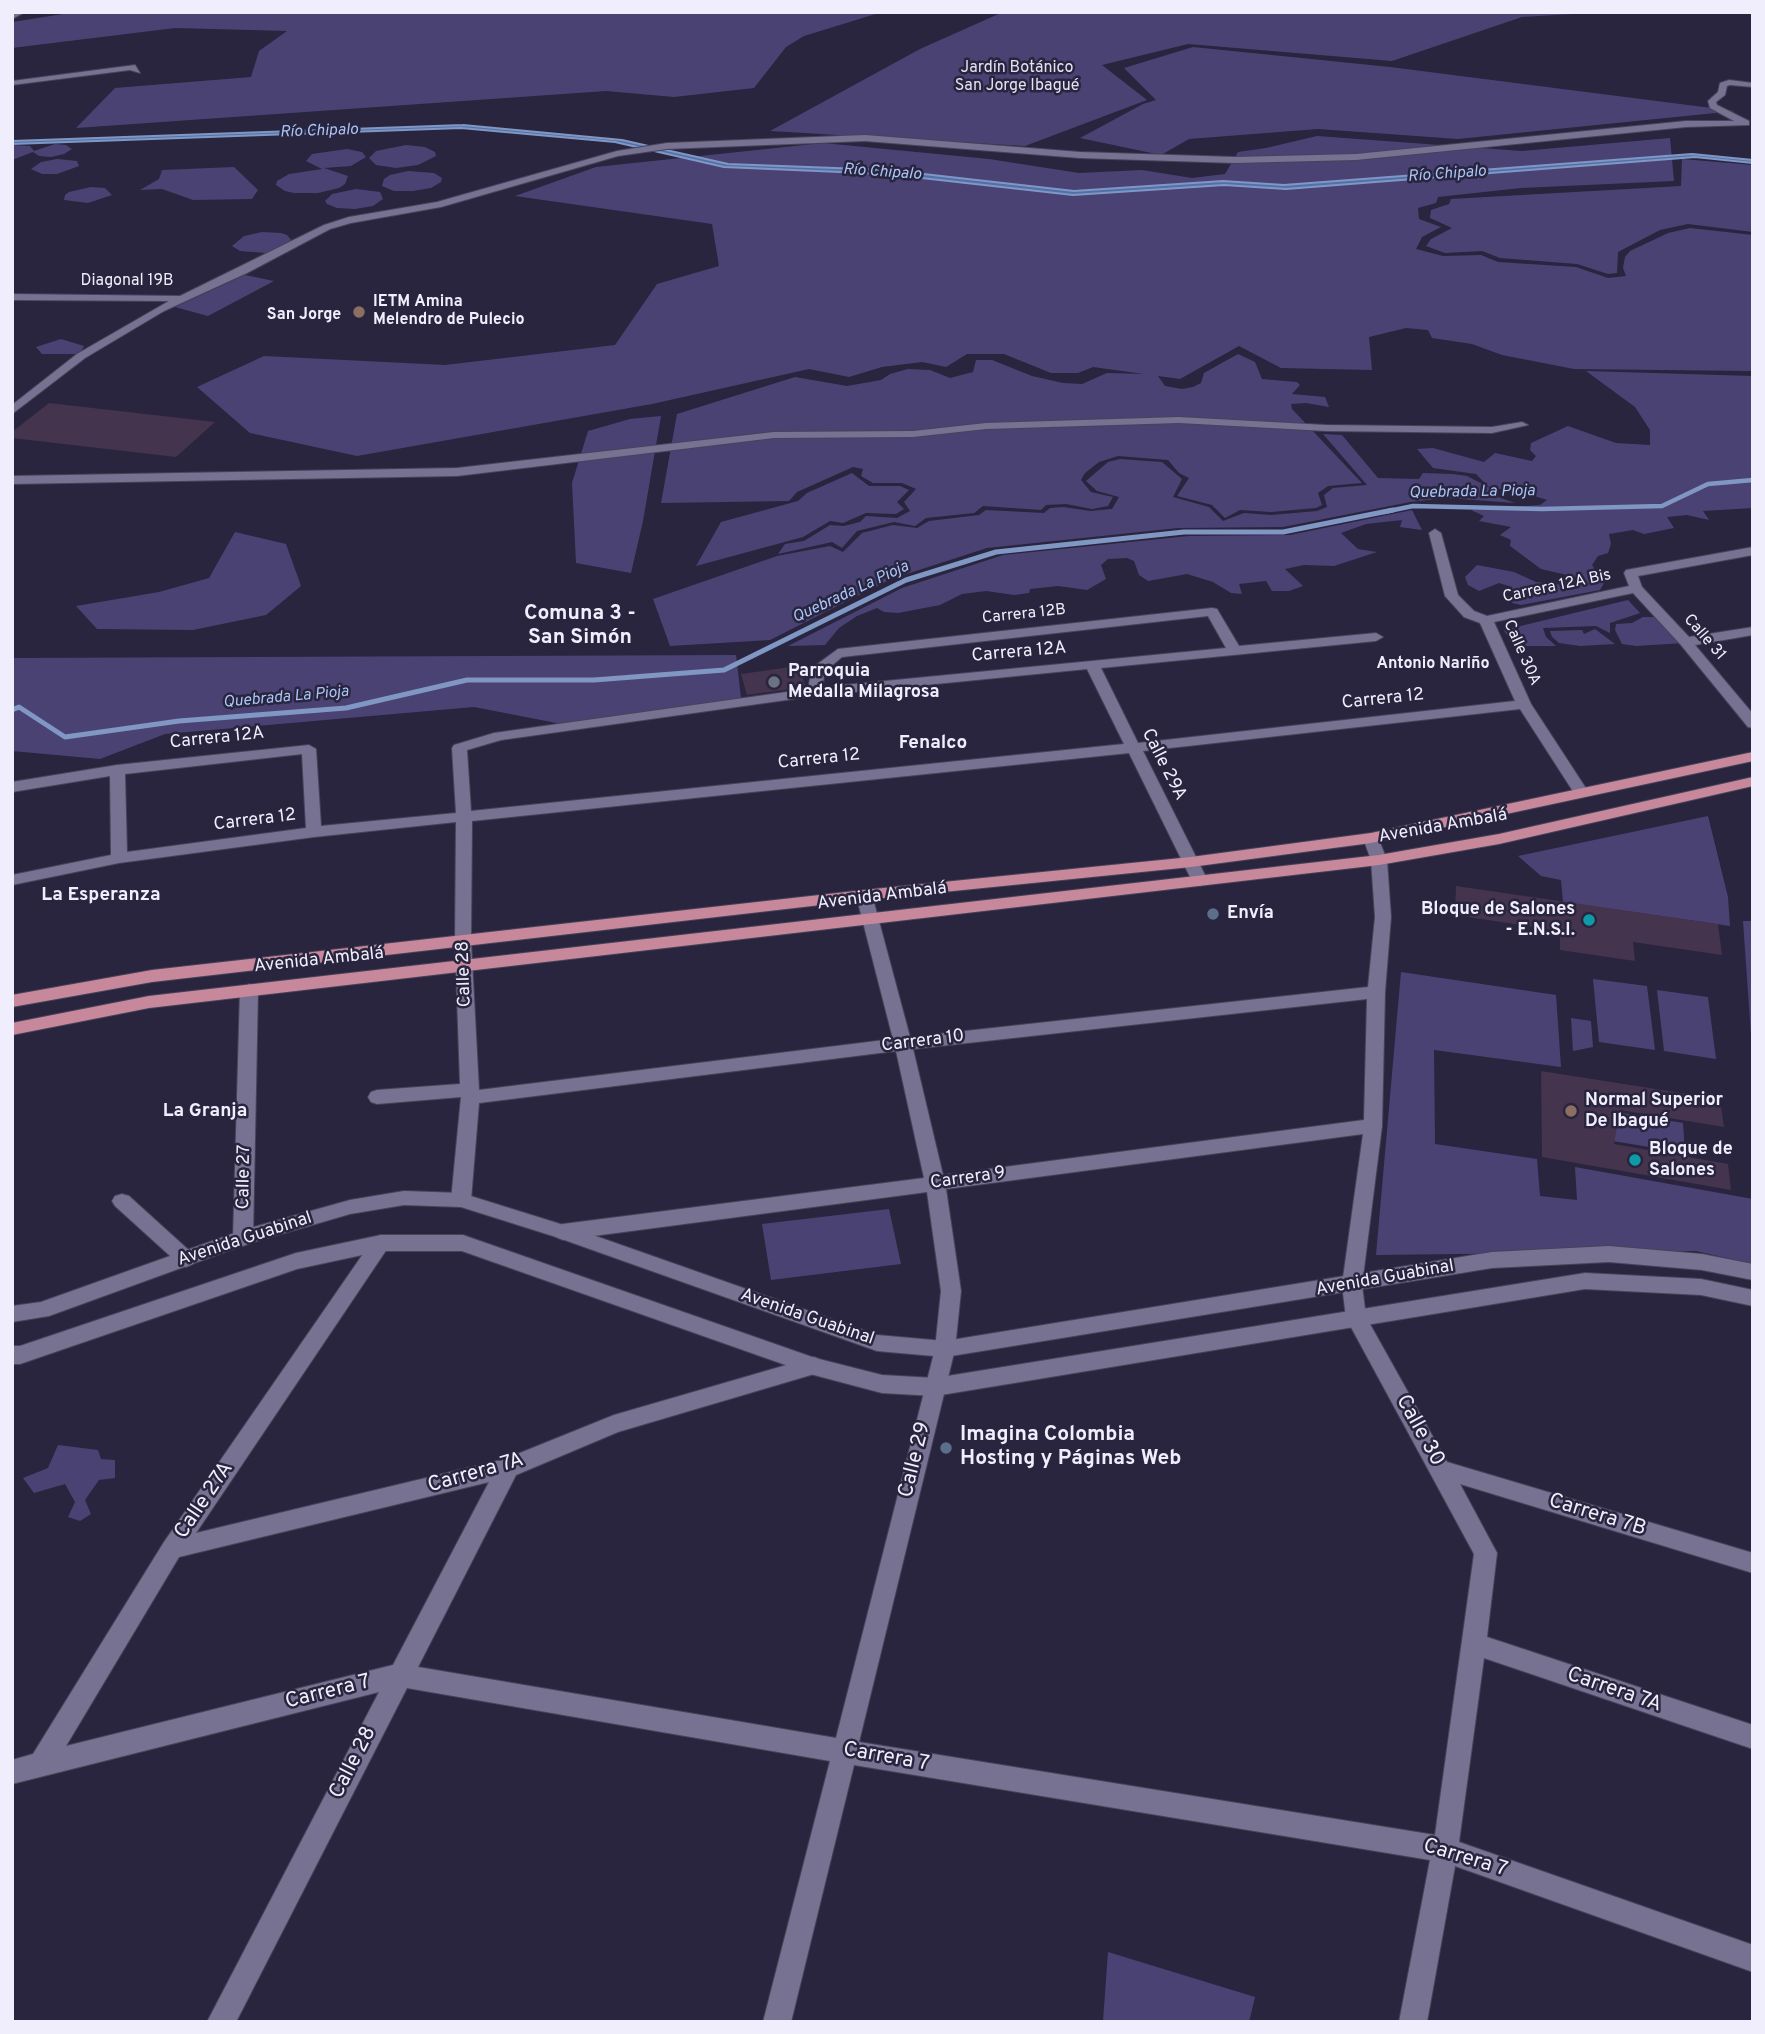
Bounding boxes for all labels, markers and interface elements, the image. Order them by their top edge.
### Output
park label: Jardín Botánico San Jorge Ibagué [955,59,1079,97]
water label: Río Chipalo [279,121,359,143]
water label: Río Chipalo [842,161,922,185]
water label: Río Chipalo [1407,163,1487,187]
street label: Diagonal 19B [81,272,173,292]
place label: IETM Amina Melendro de Pulecio [373,293,525,331]
marker: IETM Amina Melendro de Pulecio [351,304,367,320]
district label: San Jorge [267,306,341,326]
water label: Quebrada La Pioja [1409,482,1535,504]
water label: Quebrada La Pioja [790,558,912,628]
street label: Carrera 12A Bis [1501,566,1613,608]
street label: Carrera 12B [981,601,1067,629]
district label: Comuna 3 - San Simón [524,602,636,652]
street label: Calle 31 [1679,611,1729,665]
street label: Calle 30A [1498,617,1544,689]
street label: Carrera 12A [971,638,1067,668]
district label: Antonio Nariño [1376,655,1490,675]
place label: Parroquia Medalla Milagrosa [788,661,940,704]
marker: Parroquia Medalla Milagrosa [766,674,782,690]
water label: Quebrada La Pioja [222,683,350,713]
street label: Carrera 12 [1341,685,1425,715]
street label: Carrera 12A [169,723,265,755]
street label: Calle 29A [1136,725,1190,805]
district label: Fenalco [899,733,967,755]
street label: Carrera 12 [777,745,861,775]
street label: Carrera 12 [213,805,297,837]
street label: Avenida Ambalá [1377,805,1509,849]
street label: Avenida Ambalá [816,878,948,916]
district label: La Esperanza [41,885,161,907]
place label: Bloque de Salones - E.N.S.I. [1421,899,1575,942]
place label: Envía [1227,903,1274,925]
marker: Envía [1205,906,1221,922]
marker: Bloque de Salones - E.N.S.I. [1581,912,1597,928]
street label: Calle 28 [453,940,477,1008]
street label: Avenida Ambalá [253,943,385,979]
street label: Carrera 10 [880,1026,966,1058]
place label: Normal Superior De Ibagué [1585,1090,1723,1132]
district label: La Granja [163,1101,247,1123]
marker: Normal Superior De Ibagué [1563,1103,1579,1119]
place label: Bloque de Salones [1649,1139,1733,1182]
street label: Calle 27 [234,1144,256,1210]
marker: Bloque de Salones [1627,1152,1643,1168]
street label: Carrera 9 [929,1163,1007,1195]
street label: Avenida Guabinal [175,1208,315,1272]
street label: Avenida Guabinal [1314,1256,1456,1302]
street label: Avenida Guabinal [737,1285,877,1351]
street label: Calle 30 [1389,1391,1449,1471]
street label: Calle 29 [894,1419,938,1501]
place label: Imagina Colombia Hosting y Páginas Web [960,1423,1181,1473]
marker: Imagina Colombia Hosting y Páginas Web [938,1440,954,1456]
street label: Carrera 7A [425,1448,527,1500]
street label: Calle 27A [170,1458,240,1544]
street label: Carrera 7B [1545,1489,1649,1543]
street label: Carrera 7A [1563,1663,1665,1719]
street label: Carrera 7 [283,1670,373,1716]
street label: Calle 28 [325,1723,383,1803]
street label: Carrera 7 [841,1738,931,1778]
street label: Carrera 7 [1420,1834,1510,1884]

